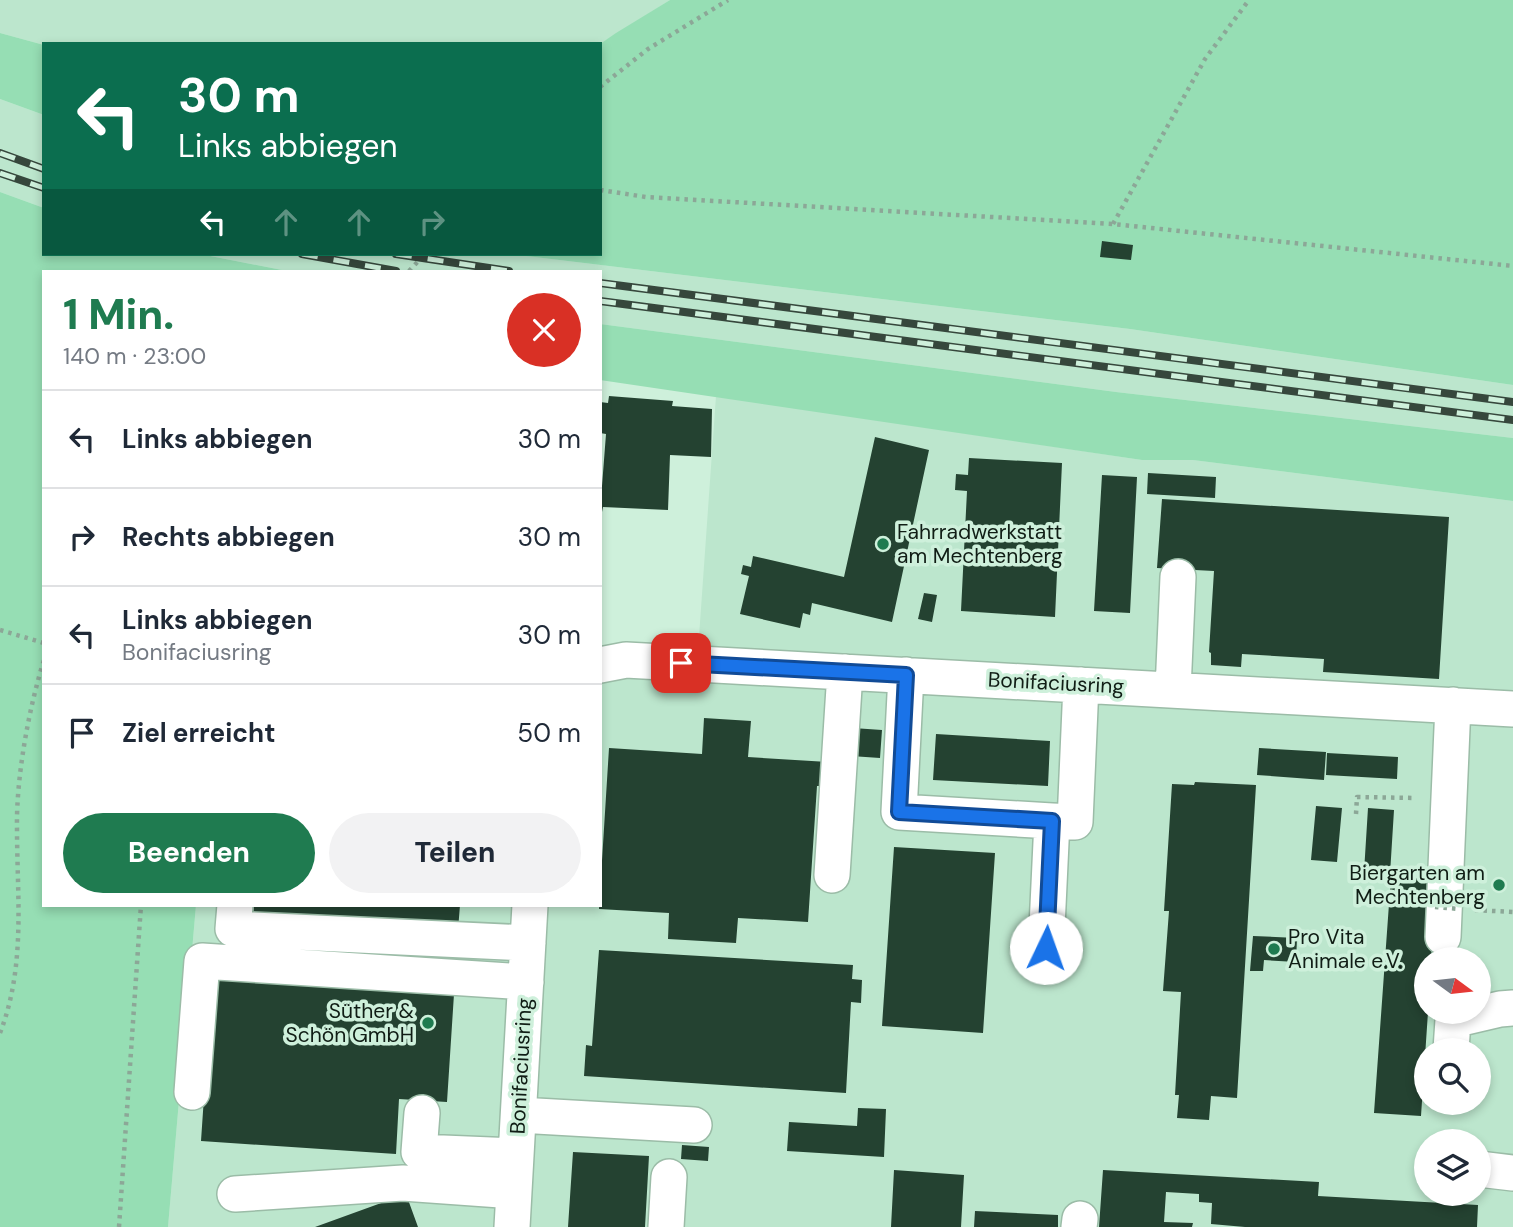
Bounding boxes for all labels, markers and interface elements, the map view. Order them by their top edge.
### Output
text: 30 m [178,63,300,127]
icon: left [63,70,154,161]
text: Links abbiegen [178,125,398,167]
icon: left [194,203,232,241]
icon: ahead [267,203,305,241]
icon: ahead [340,203,378,241]
icon: right [413,203,451,241]
text: 1 Min. [63,287,174,342]
button: close [507,293,581,367]
text: 140 m · 23:00 [63,341,206,371]
icon: left [63,420,101,458]
text: Links abbiegen [122,422,312,456]
text: 30 m [518,422,581,456]
icon: right [63,518,101,556]
place label: Fahrradwerkstatt am Mechtenberg [897,518,1063,570]
text: Rechts abbiegen [122,520,335,554]
text: 30 m [518,520,581,554]
marker: Fahrradwerkstatt am Mechtenberg [875,536,891,552]
text: Links abbiegen [122,603,312,637]
icon: left [63,616,101,654]
text: 30 m [518,618,581,652]
pin [651,633,711,693]
text: Bonifaciusring [122,637,272,667]
icon: arrive [662,644,700,682]
street label: Bonifaciusring [987,665,1125,701]
icon: arrive [63,714,101,752]
text: Ziel erreicht [122,716,275,750]
text: 50 m [517,716,581,750]
button: Beenden [63,813,315,893]
button: Teilen [329,813,581,893]
place label: Biergarten am Mechtenberg [1349,859,1485,911]
marker: Biergarten am Mechtenberg [1491,877,1507,893]
position arrow [1009,911,1083,985]
place label: Pro Vita Animale e.V. [1288,923,1402,975]
marker: Pro Vita Animale e.V. [1266,941,1282,957]
north arrow [1414,947,1491,1024]
map controls [1414,947,1491,1206]
place label: Süther & Schön GmbH [286,997,414,1049]
street label: Bonifaciusring [503,997,539,1135]
marker: Süther & Schön GmbH [420,1015,436,1031]
button: search [1414,1038,1491,1115]
button: layers [1414,1129,1491,1206]

